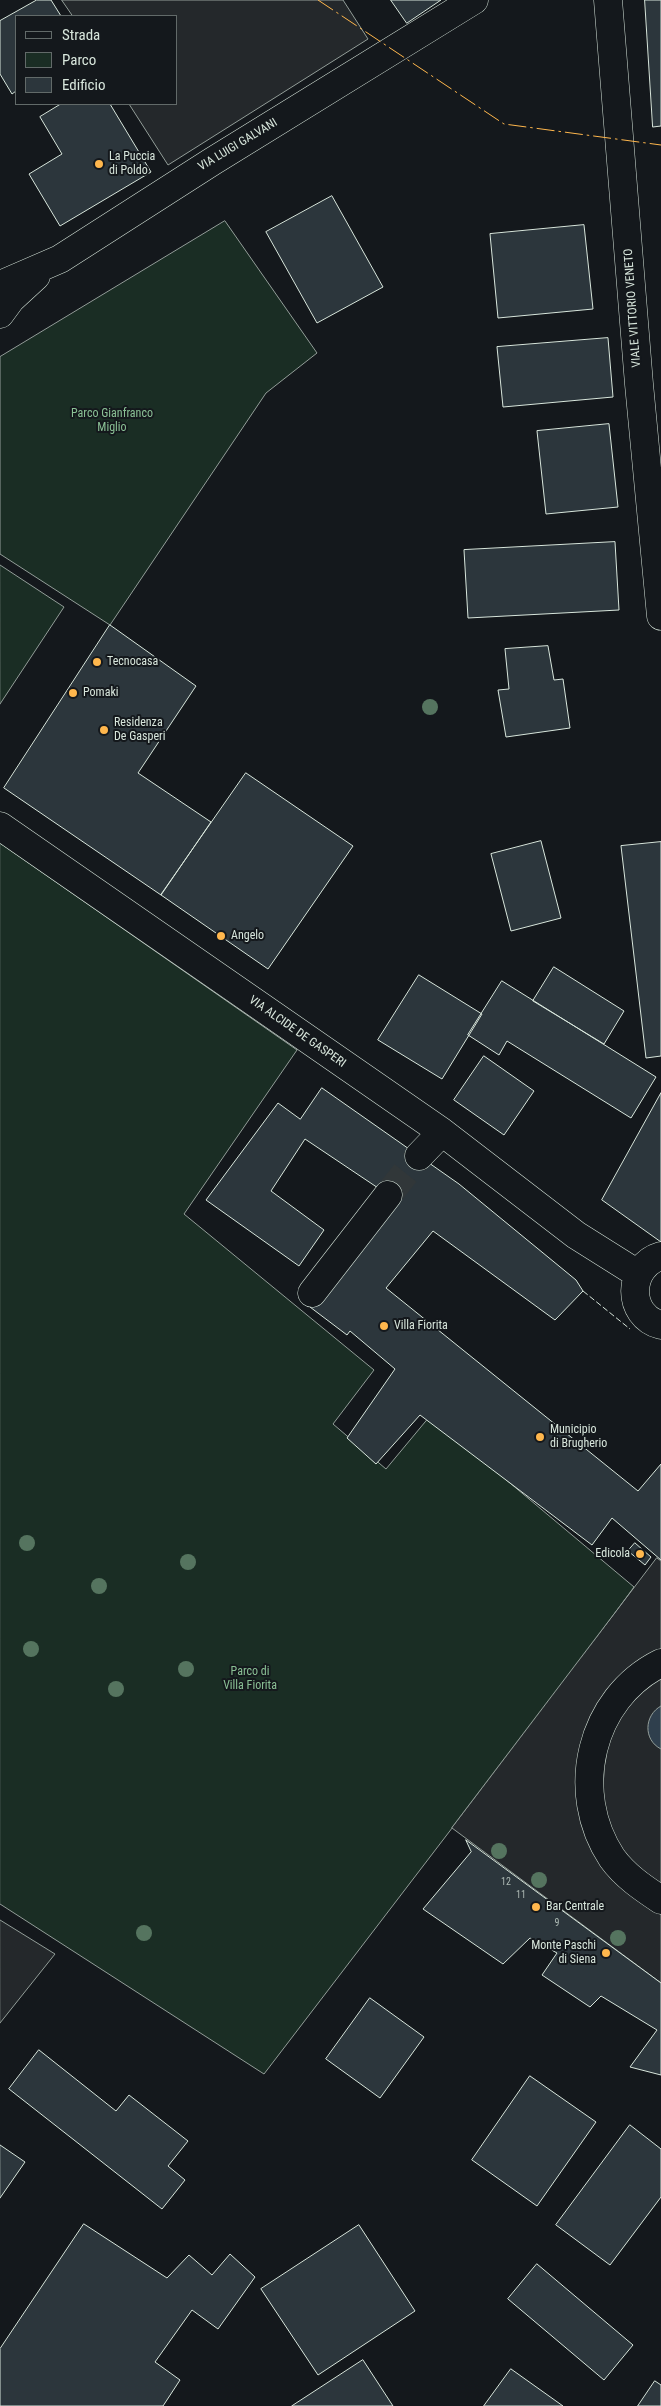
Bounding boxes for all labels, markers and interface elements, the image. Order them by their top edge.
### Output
legend [15,15,178,105]
text: Strada [62,26,100,44]
text: Parco [62,51,96,69]
text: Edificio [62,76,105,94]
street label: VIA LUIGI GALVANI [196,116,280,174]
place label: La Puccia di Poldo [109,150,155,178]
marker: La Puccia di Poldo [93,158,105,170]
street label: VIALE VITTORIO VENETO [622,248,644,368]
park label: Parco Gianfranco Miglio [71,407,153,435]
place label: Tecnocasa [107,655,158,669]
marker: Tecnocasa [91,656,103,668]
place label: Pomaki [83,686,119,700]
marker: Pomaki [67,687,79,699]
place label: Residenza De Gasperi [114,716,165,744]
marker: Residenza De Gasperi [98,724,110,736]
place label: Angelo [231,929,264,943]
marker: Angelo [215,930,227,942]
street label: VIA ALCIDE DE GASPERI [246,993,348,1071]
place label: Villa Fiorita [394,1319,448,1333]
marker: Villa Fiorita [378,1320,390,1332]
place label: Municipio di Brugherio [550,1423,607,1451]
marker: Municipio di Brugherio [534,1431,546,1443]
place label: Edicola [595,1547,630,1561]
marker: Edicola [634,1548,646,1560]
park label: Parco di Villa Fiorita [223,1665,277,1693]
house number: 12 [501,1876,511,1888]
house number: 11 [516,1889,526,1901]
place label: Bar Centrale [546,1900,604,1914]
marker: Bar Centrale [530,1901,542,1913]
house number: 9 [555,1917,559,1929]
place label: Monte Paschi di Siena [531,1939,596,1967]
marker: Monte Paschi di Siena [600,1947,612,1959]

